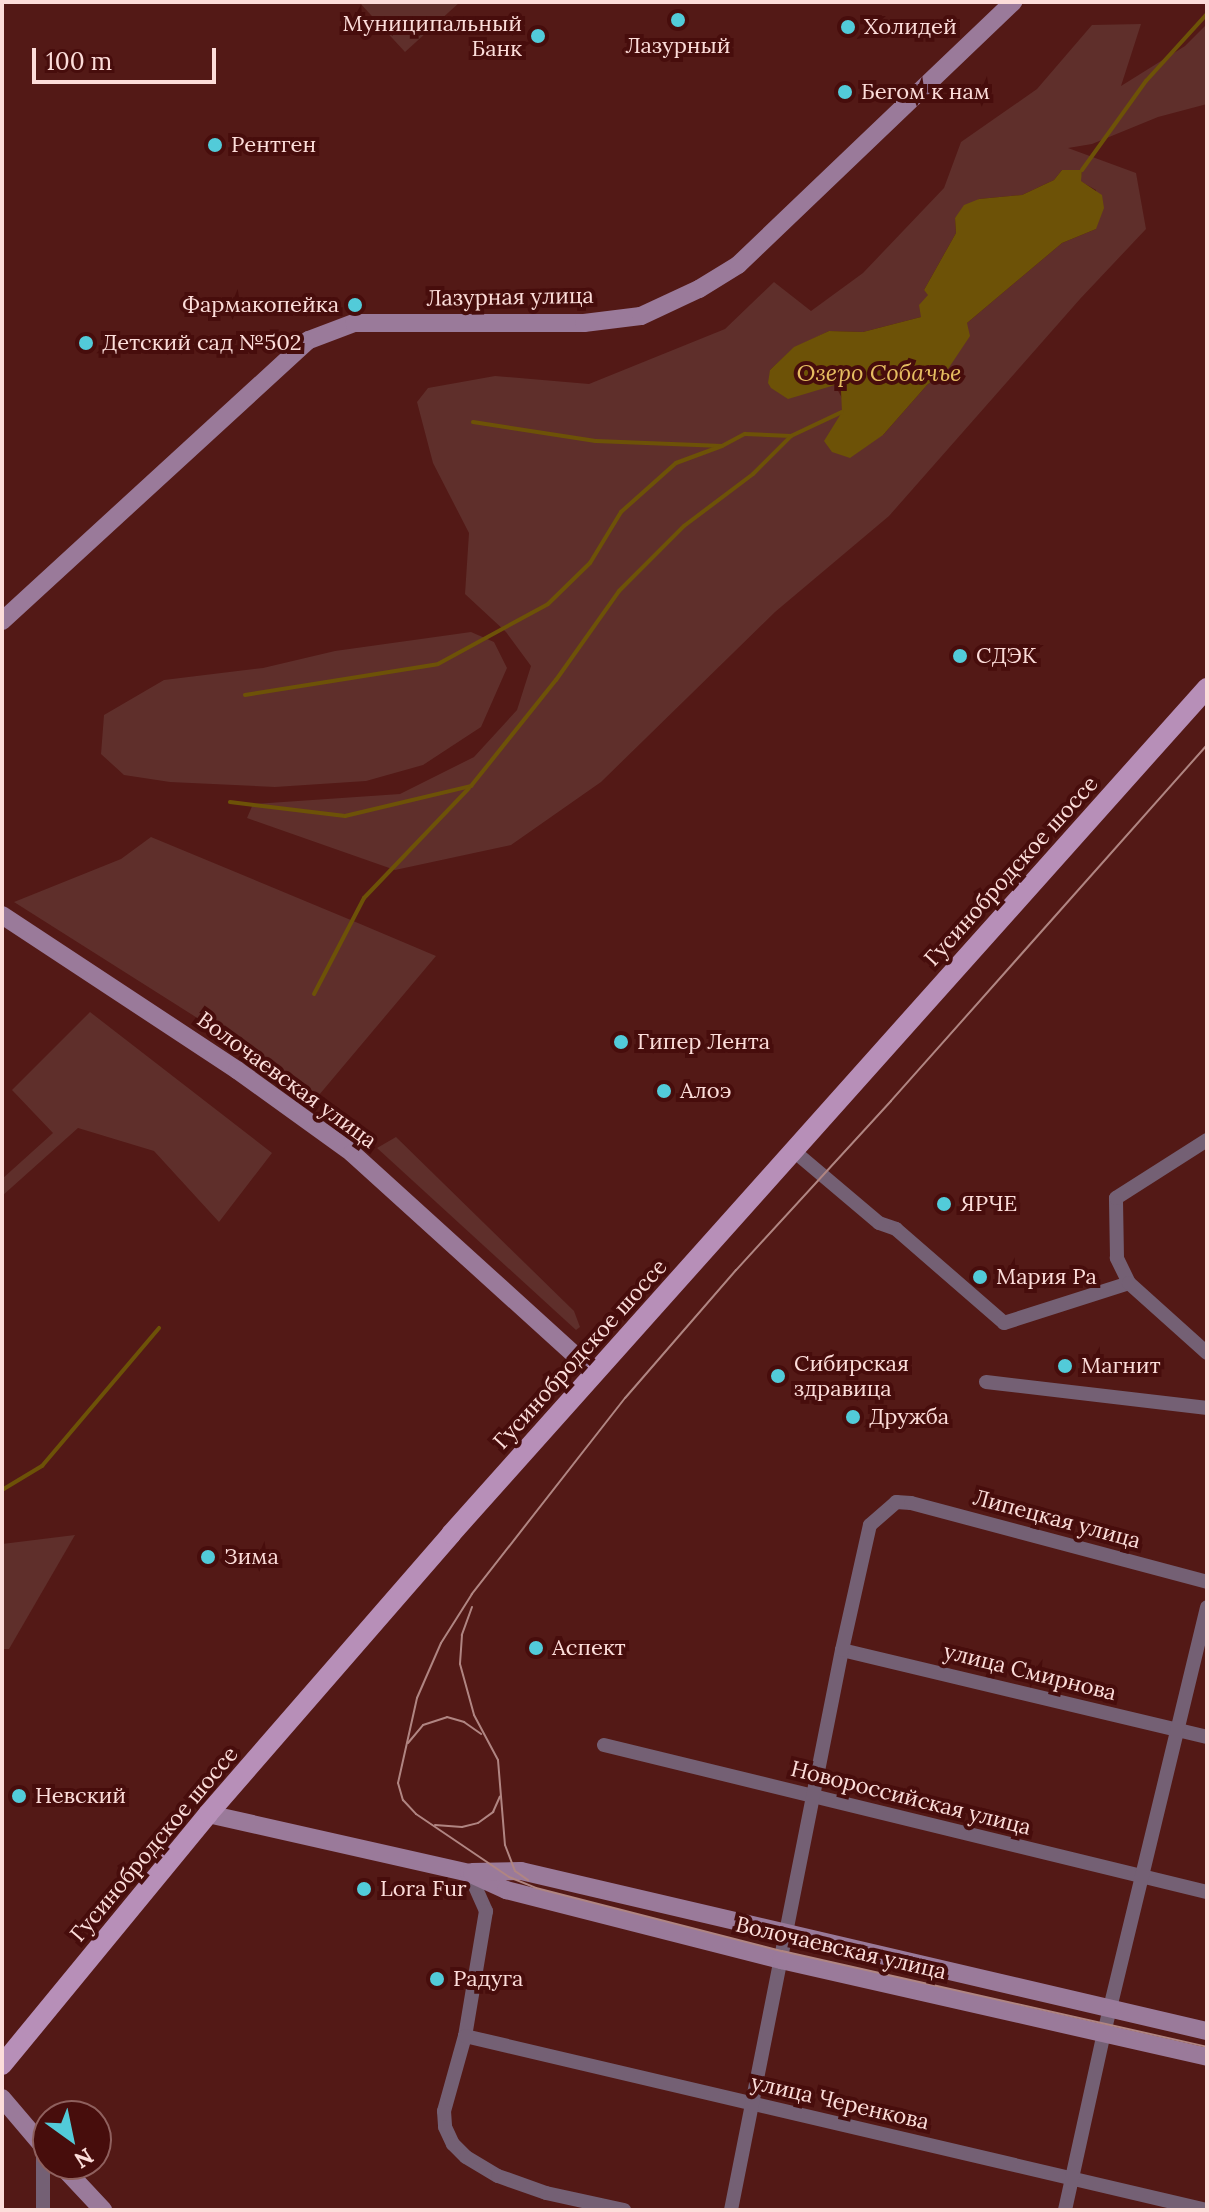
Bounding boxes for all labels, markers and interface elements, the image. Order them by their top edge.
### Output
place label: Муниципальный Банк [343,10,522,62]
marker: Лазурный [669,11,687,29]
place label: Холидей [864,14,957,40]
marker: Холидей [839,18,857,36]
marker: Муниципальный Банк [529,27,547,45]
scale bar [36,32,220,82]
place label: Лазурный [625,33,731,59]
text: 100 m [46,46,112,77]
place label: Бегом к нам [861,79,990,105]
marker: Бегом к нам [836,83,854,101]
place label: Рентген [231,132,316,158]
marker: Рентген [206,136,224,154]
street label: Лазурная улица [426,282,594,312]
place label: Фармакопейка [182,292,339,318]
marker: Фармакопейка [346,296,364,314]
place label: Детский сад №502 [102,330,301,356]
marker: Детский сад №502 [77,334,95,352]
water label: Озеро Собачье [796,359,962,387]
place label: СДЭК [976,643,1037,669]
marker: СДЭК [951,647,969,665]
street label: Гусинобродское шоссе [919,771,1103,971]
street label: Волочаевская улица [192,1006,382,1154]
place label: Гипер Лента [637,1029,770,1055]
marker: Гипер Лента [612,1033,630,1051]
place label: Алоэ [680,1078,731,1104]
marker: Алоэ [655,1082,673,1100]
place label: ЯРЧЕ [960,1191,1017,1217]
marker: ЯРЧЕ [935,1195,953,1213]
street label: Гусинобродское шоссе [488,1254,672,1454]
place label: Мария Ра [996,1264,1097,1290]
marker: Мария Ра [971,1268,989,1286]
place label: Сибирская здравица [794,1350,909,1402]
place label: Магнит [1081,1353,1161,1379]
marker: Магнит [1056,1357,1074,1375]
marker: Сибирская здравица [769,1367,787,1385]
place label: Дружба [869,1404,949,1430]
marker: Дружба [844,1408,862,1426]
street label: Липецкая улица [970,1484,1144,1554]
place label: Зима [224,1544,279,1570]
marker: Зима [199,1548,217,1566]
place label: Аспект [552,1635,626,1661]
street label: улица Смирнова [941,1638,1119,1706]
marker: Аспект [527,1639,545,1657]
street label: Гусинобродское шоссе [65,1741,243,1947]
street label: Новороссийская улица [788,1755,1034,1841]
place label: Невский [35,1783,126,1809]
marker: Невский [10,1787,28,1805]
place label: Lora Fur [380,1876,467,1902]
marker: Lora Fur [355,1880,373,1898]
street label: Волочаевская улица [733,1911,949,1985]
place label: Радуга [453,1966,523,1992]
marker: Радуга [428,1970,446,1988]
street label: улица Черенкова [748,2069,932,2135]
north arrow [32,2100,112,2180]
text: N [69,2142,99,2175]

